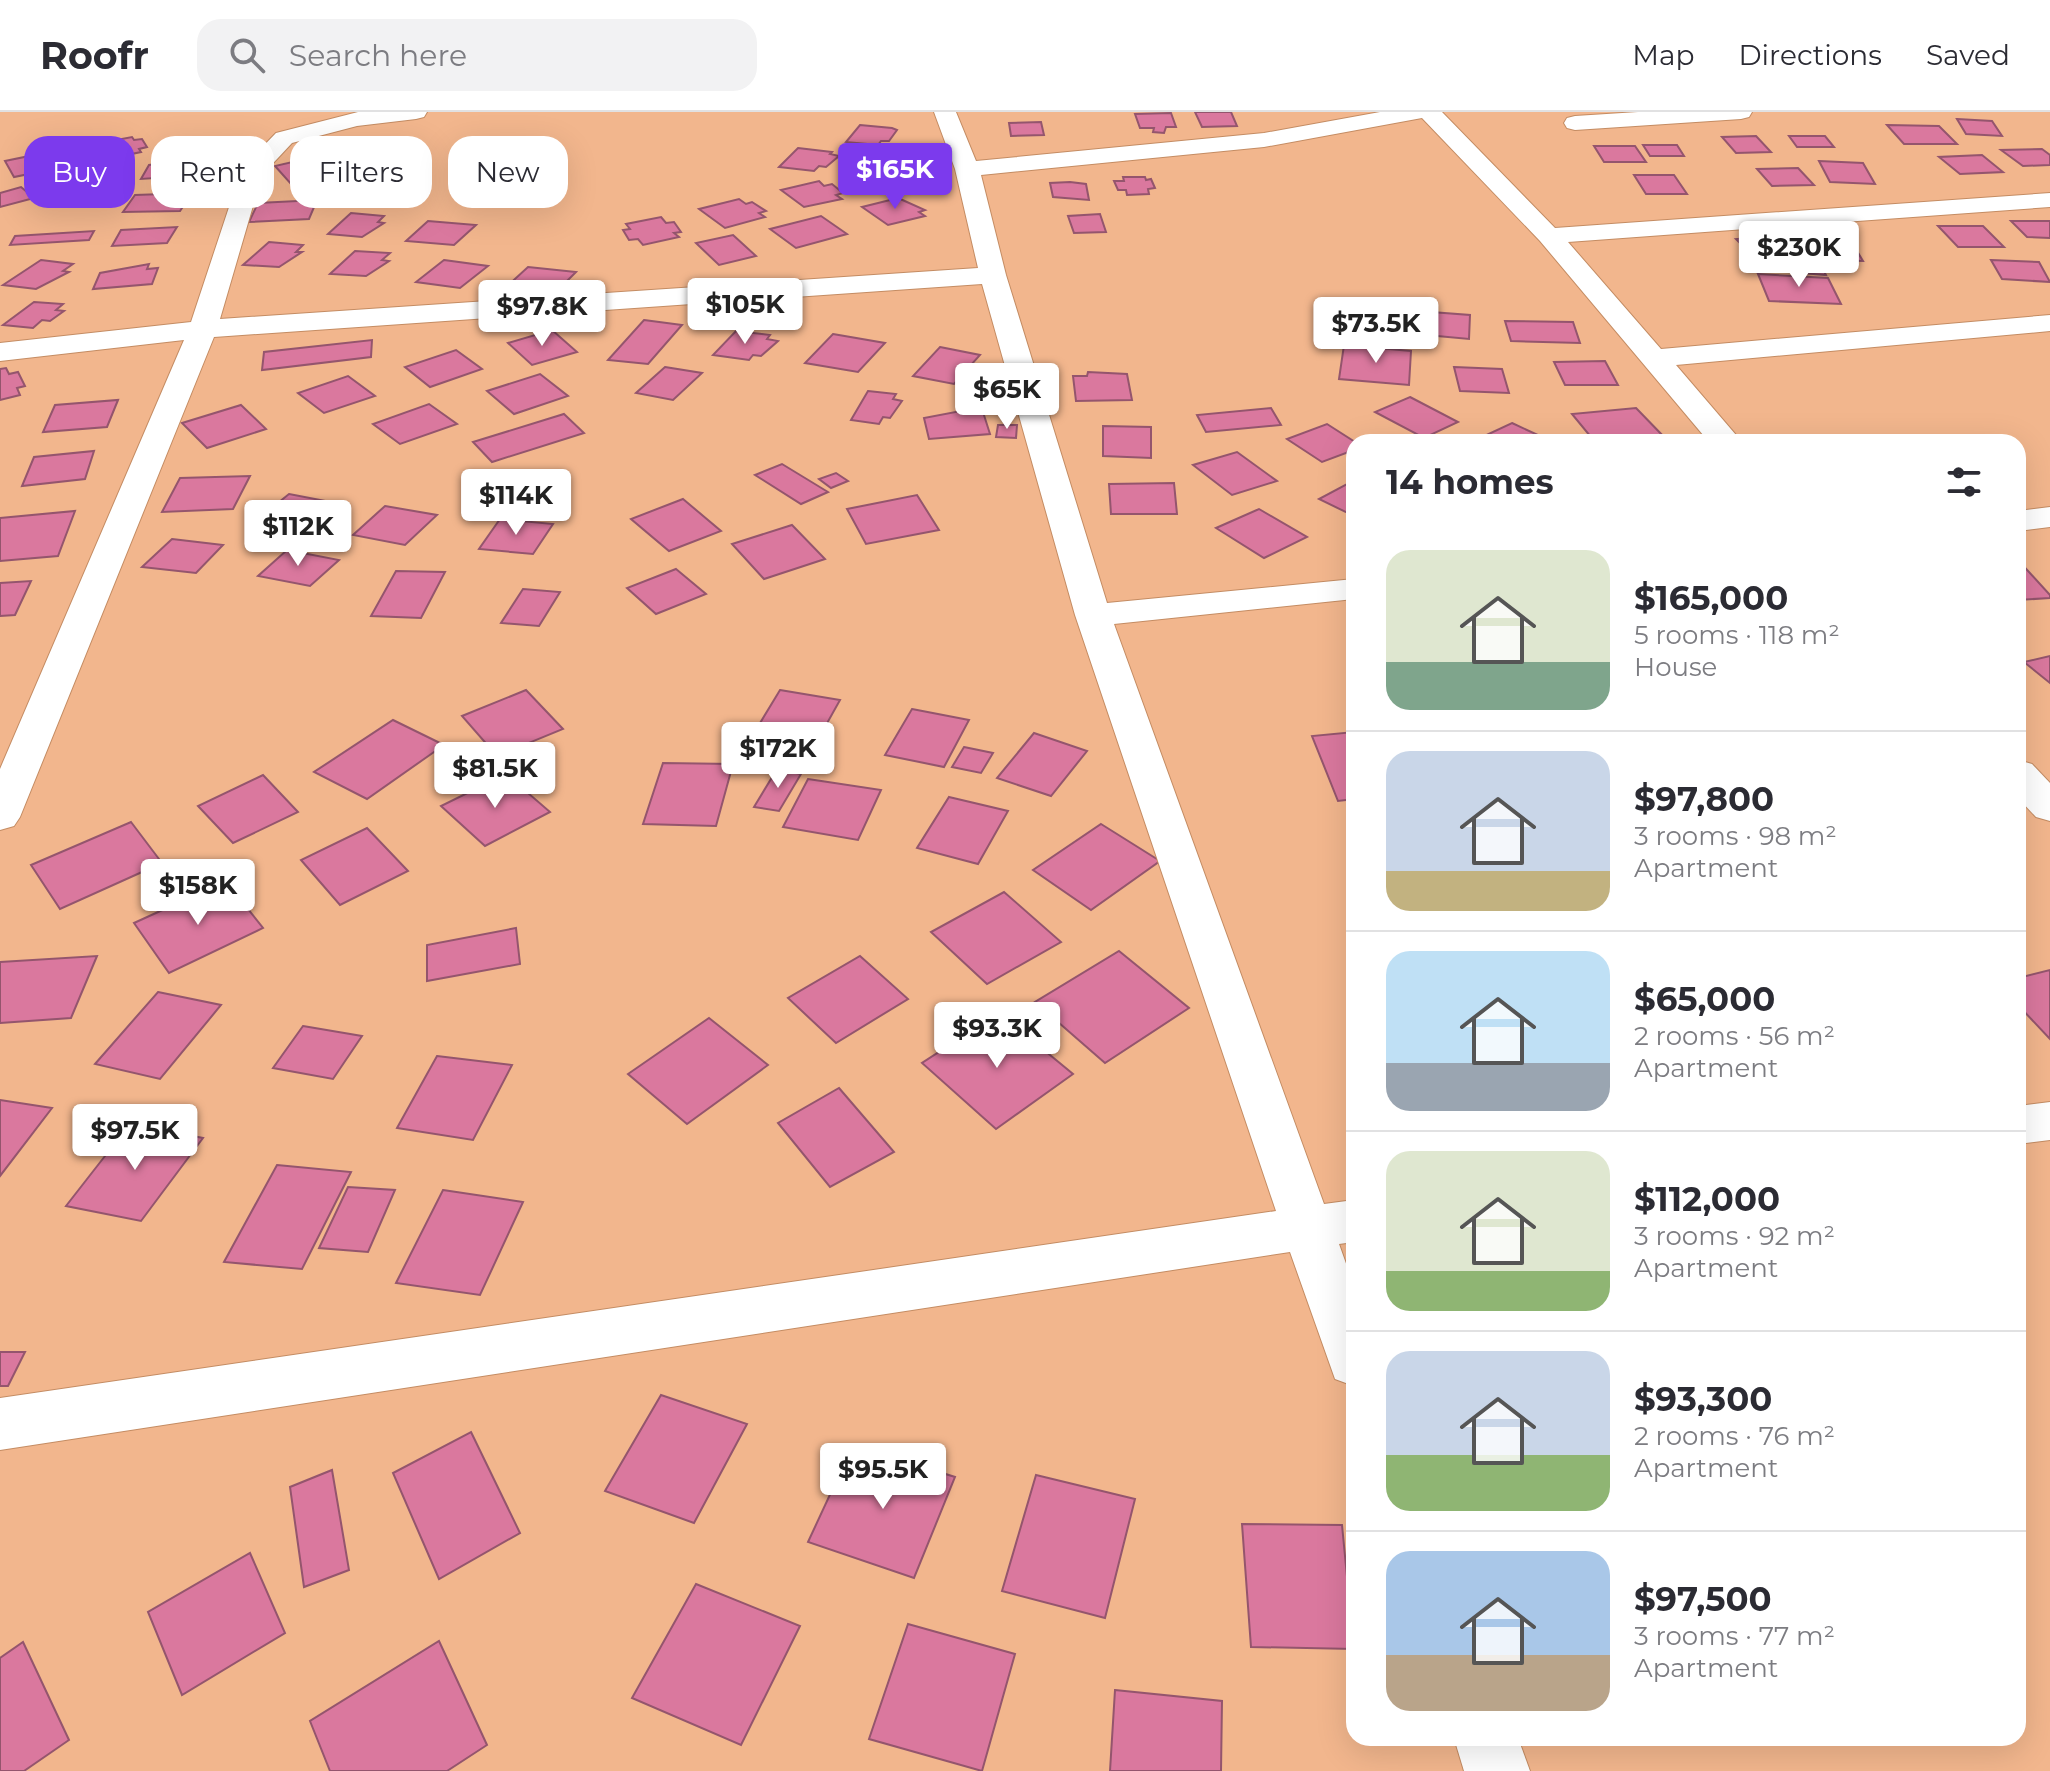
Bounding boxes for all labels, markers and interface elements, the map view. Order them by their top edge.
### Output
search box [197,19,757,91]
text: Roofr [40,32,149,79]
icon: search [225,33,269,77]
text: Search here [289,37,467,74]
text: Map [1632,38,1694,72]
text: Directions [1738,38,1882,72]
text: Saved [1926,38,2010,72]
chip: Buy [24,136,135,208]
chip: Rent [151,136,274,208]
chip: Filters [290,136,432,208]
chip: New [448,136,568,208]
pin: $165K [839,143,951,211]
text: $165K [856,153,934,185]
pin: $230K [1743,221,1855,289]
text: $230K [1757,231,1841,263]
pin: $105K [689,278,801,346]
pin: $97.8K [477,280,607,348]
text: $105K [706,288,784,320]
text: $97.8K [496,290,588,322]
pin: $73.5K [1311,297,1441,365]
text: $73.5K [1331,307,1421,339]
pin: $65K [960,363,1054,431]
text: $65K [973,373,1041,405]
icon: filters [1942,460,1986,504]
text: 14 homes [1386,461,1554,503]
pin: $114K [460,469,572,537]
text: $114K [479,479,553,511]
pin: $112K [242,500,354,568]
text: $112K [262,510,334,542]
text: $165,000 [1634,577,1788,619]
icon: home [1450,582,1546,678]
text: 5 rooms · 118 m² [1634,619,1840,651]
text: House [1634,651,1717,683]
pin: $172K [722,722,834,790]
text: $172K [739,732,817,764]
pin: $81.5K [430,742,560,810]
text: $81.5K [452,752,538,784]
text: $97,800 [1634,778,1774,820]
icon: home [1450,783,1546,879]
text: 3 rooms · 98 m² [1634,820,1837,852]
text: Apartment [1634,852,1778,884]
pin: $158K [142,859,254,927]
text: $158K [159,869,237,901]
text: $65,000 [1634,978,1775,1020]
icon: home [1450,983,1546,1079]
pin: $93.3K [932,1002,1062,1070]
text: $93.3K [952,1012,1042,1044]
text: 2 rooms · 56 m² [1634,1020,1835,1052]
text: Apartment [1634,1052,1778,1084]
pin: $97.5K [70,1104,200,1172]
text: $97.5K [90,1114,180,1146]
text: $112,000 [1634,1178,1780,1220]
icon: home [1450,1183,1546,1279]
text: 3 rooms · 92 m² [1634,1220,1835,1252]
text: Apartment [1634,1252,1778,1284]
text: $93,300 [1634,1378,1772,1420]
icon: home [1450,1383,1546,1479]
text: 2 rooms · 76 m² [1634,1420,1835,1452]
pin: $95.5K [818,1443,948,1511]
text: Apartment [1634,1452,1778,1484]
text: $95.5K [838,1453,928,1485]
text: $97,500 [1634,1578,1772,1620]
icon: home [1450,1583,1546,1679]
text: 3 rooms · 77 m² [1634,1620,1835,1652]
text: Apartment [1634,1652,1778,1684]

